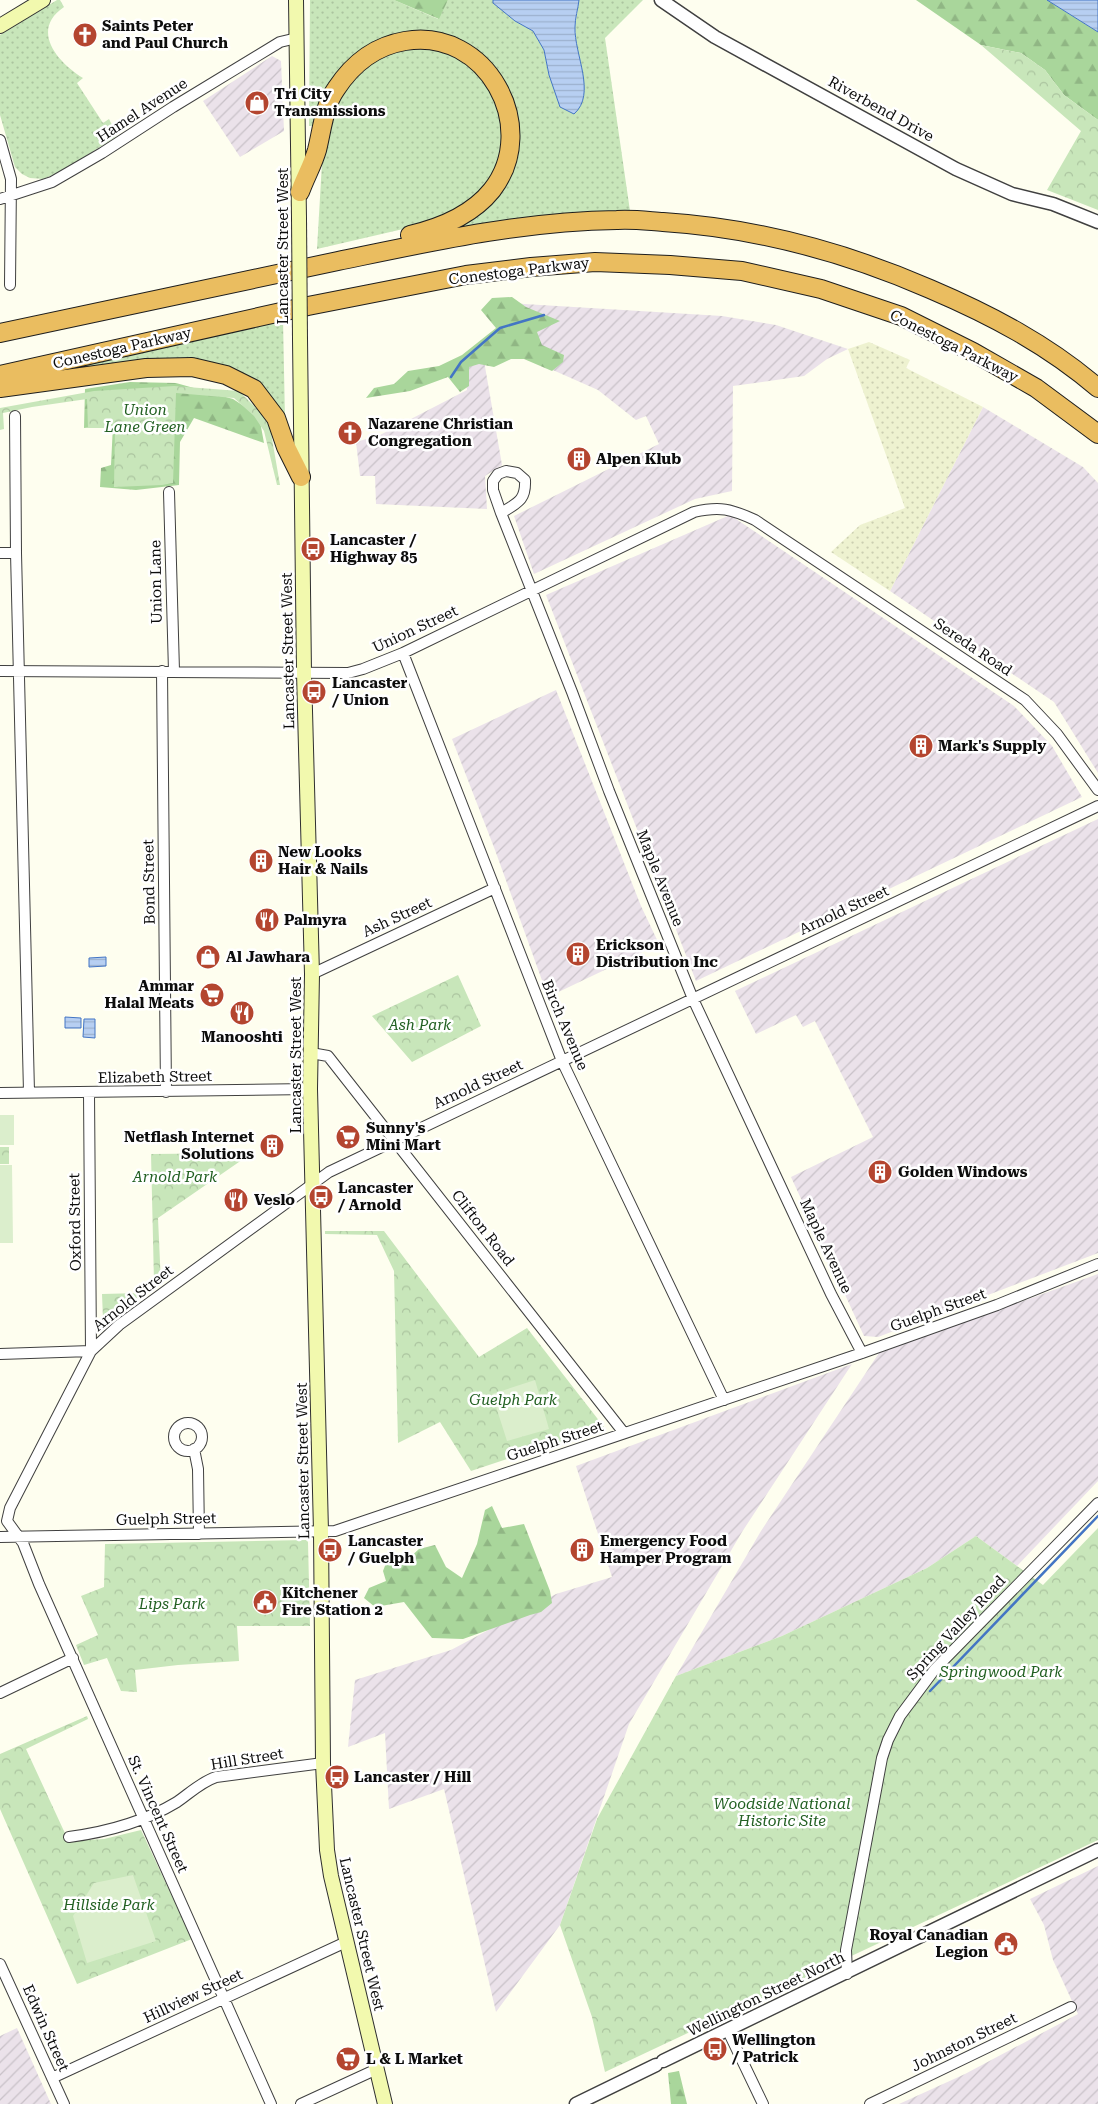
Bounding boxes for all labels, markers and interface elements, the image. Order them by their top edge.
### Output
place label: Saints Peter and Paul Church [102,17,228,52]
church icon: Saints Peter and Paul Church [72,22,98,48]
street label: Riverbend Drive [825,72,937,146]
street label: Hamel Avenue [93,74,191,146]
place label: Tri City Transmissions [274,85,386,120]
shop icon: Tri City Transmissions [244,90,270,116]
street label: Lancaster Street West [274,167,292,324]
street label: Conestoga Parkway [448,253,590,289]
street label: Conestoga Parkway [887,306,1021,386]
street label: Conestoga Parkway [51,323,193,373]
park label: Union Lane Green [103,401,186,436]
place label: Nazarene Christian Congregation [368,415,513,450]
church icon: Nazarene Christian Congregation [337,420,363,446]
building icon: Alpen Klub [566,446,592,472]
place label: Alpen Klub [596,450,681,468]
place label: Lancaster / Highway 85 [330,531,417,566]
bus stop icon: Lancaster / Highway 85 [300,536,326,562]
street label: Union Lane [146,540,166,624]
street label: Lancaster Street West [278,572,298,730]
street label: Union Street [370,601,461,657]
street label: Sereda Road [930,614,1016,680]
place label: Lancaster / Union [331,674,408,709]
bus stop icon: Lancaster / Union [301,679,327,705]
building icon: Mark's Supply [908,733,934,759]
place label: Mark's Supply [938,737,1046,755]
street label: Maple Avenue [632,827,688,929]
street label: Bond Street [139,839,159,925]
place label: New Looks Hair & Nails [278,843,368,878]
building icon: New Looks Hair & Nails [248,848,274,874]
street label: Arnold Street [796,881,892,939]
street label: Ash Street [360,893,435,941]
restaurant icon: Palmyra [254,907,280,933]
place label: Palmyra [284,911,347,929]
place label: Erickson Distribution Inc [596,936,718,971]
building icon: Erickson Distribution Inc [565,941,591,967]
shop icon: Al Jawhara [195,944,221,970]
place label: Al Jawhara [226,948,310,966]
street label: Lancaster Street West [287,976,305,1133]
place label: Ammar Halal Meats [105,977,194,1012]
street label: Birch Avenue [538,977,592,1073]
supermarket icon: Ammar Halal Meats [199,982,225,1008]
restaurant icon: Manooshti [229,1000,255,1026]
park label: Ash Park [388,1016,452,1034]
place label: Manooshti [201,1028,283,1046]
street label: Arnold Street [430,1055,526,1113]
street label: Elizabeth Street [98,1067,213,1087]
place label: Sunny's Mini Mart [366,1119,441,1154]
supermarket icon: Sunny's Mini Mart [335,1124,361,1150]
place label: Netflash Internet Solutions [124,1128,254,1163]
building icon: Netflash Internet Solutions [259,1133,285,1159]
building icon: Golden Windows [867,1159,893,1185]
place label: Golden Windows [898,1163,1028,1181]
park label: Arnold Park [132,1168,218,1186]
street label: Oxford Street [65,1172,85,1271]
place label: Lancaster / Arnold [337,1179,414,1214]
bus stop icon: Lancaster / Arnold [308,1184,334,1210]
street label: Clifton Road [448,1186,518,1270]
restaurant icon: Veslo [223,1187,249,1213]
place label: Veslo [254,1191,295,1209]
street label: Maple Avenue [796,1196,856,1296]
street label: Arnold Street [89,1261,177,1335]
street label: Guelph Street [888,1284,989,1336]
street label: Lancaster Street West [293,1382,313,1540]
park label: Guelph Park [469,1391,558,1409]
street label: Guelph Street [504,1417,606,1465]
street label: Guelph Street [116,1509,217,1529]
place label: Lancaster / Guelph [347,1532,424,1567]
place label: Emergency Food Hamper Program [600,1532,732,1567]
bus stop icon: Lancaster / Guelph [317,1537,343,1563]
building icon: Emergency Food Hamper Program [569,1537,595,1563]
street label: Spring Valley Road [903,1572,1009,1684]
place label: Kitchener Fire Station 2 [282,1584,383,1619]
public building icon: Kitchener Fire Station 2 [252,1589,278,1615]
park label: Lips Park [138,1595,206,1613]
park label: Springwood Park [939,1663,1063,1681]
street label: Hill Street [209,1744,285,1774]
street label: St. Vincent Street [124,1753,192,1876]
bus stop icon: Lancaster / Hill [324,1764,350,1790]
place label: Lancaster / Hill [354,1768,471,1786]
park label: Woodside National Historic Site [713,1795,851,1830]
street label: Lancaster Street West [336,1856,389,2013]
park label: Hillside Park [62,1896,155,1914]
place label: Royal Canadian Legion [869,1926,988,1961]
public building icon: Royal Canadian Legion [993,1931,1019,1957]
street label: Wellington Street North [684,1948,848,2040]
street label: Hillview Street [141,1965,246,2027]
street label: Edwin Street [19,1982,73,2074]
street label: Johnston Street [908,2009,1020,2075]
place label: Wellington / Patrick [731,2031,816,2066]
bus stop icon: Wellington / Patrick [702,2036,728,2062]
supermarket icon: L & L Market [335,2046,361,2072]
place label: L & L Market [366,2050,463,2068]

